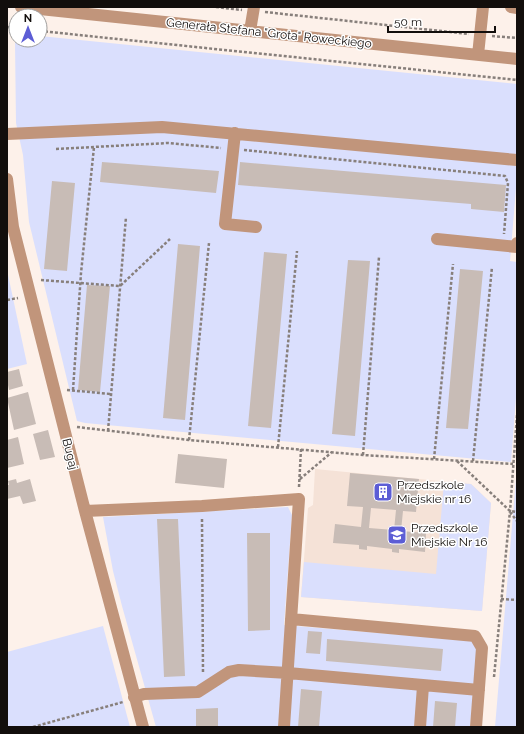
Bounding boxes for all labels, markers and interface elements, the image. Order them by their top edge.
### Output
north arrow [8,8,48,48]
scale bar [388,8,495,34]
text: N [24,12,32,25]
street label: Generała Stefana "Grota" Roweckiego [166,15,372,51]
text: 50 m [394,15,422,29]
street label: Bugaj [59,437,81,471]
place label: Przedszkole Miejskie nr 16 [397,478,471,506]
building icon: Przedszkole Miejskie nr 16 [372,481,394,503]
place label: Przedszkole Miejskie Nr 16 [411,521,487,549]
school or university icon: Przedszkole Miejskie Nr 16 [386,524,408,546]

